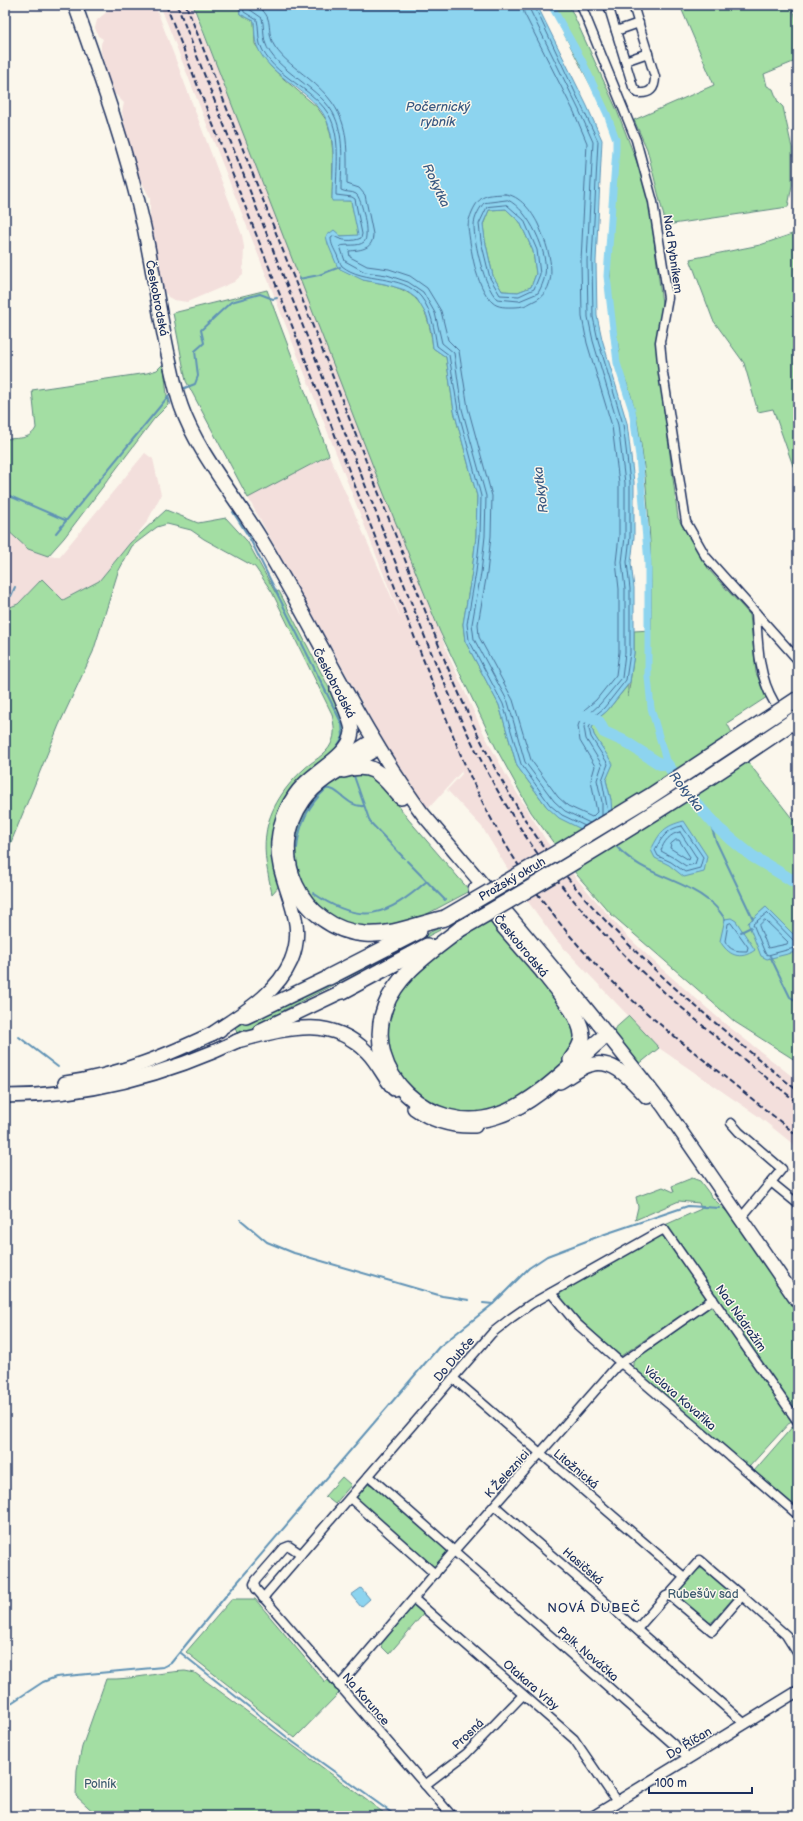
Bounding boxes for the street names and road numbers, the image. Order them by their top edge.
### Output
street label: Nad Rybníkem [660,214,685,294]
street label: Českobrodská [142,258,173,338]
street label: Českobrodská [309,645,360,721]
street label: Pražský okruh [476,854,549,905]
street label: Českobrodská [490,911,553,981]
street label: Nad Nádražím [712,1282,769,1355]
street label: Do Dubče [431,1334,478,1385]
street label: Václava Kovaříka [640,1363,719,1434]
street label: K Železnici [481,1446,533,1502]
street label: Litožnická [550,1446,601,1493]
street label: Hasičská [559,1545,606,1588]
street label: Pplk. Nováčka [554,1624,621,1685]
street label: Otakara Vrby [500,1657,562,1714]
street label: Na Korunce [339,1670,393,1729]
street label: Prosná [449,1716,487,1753]
street label: Do Říčan [663,1723,715,1763]

